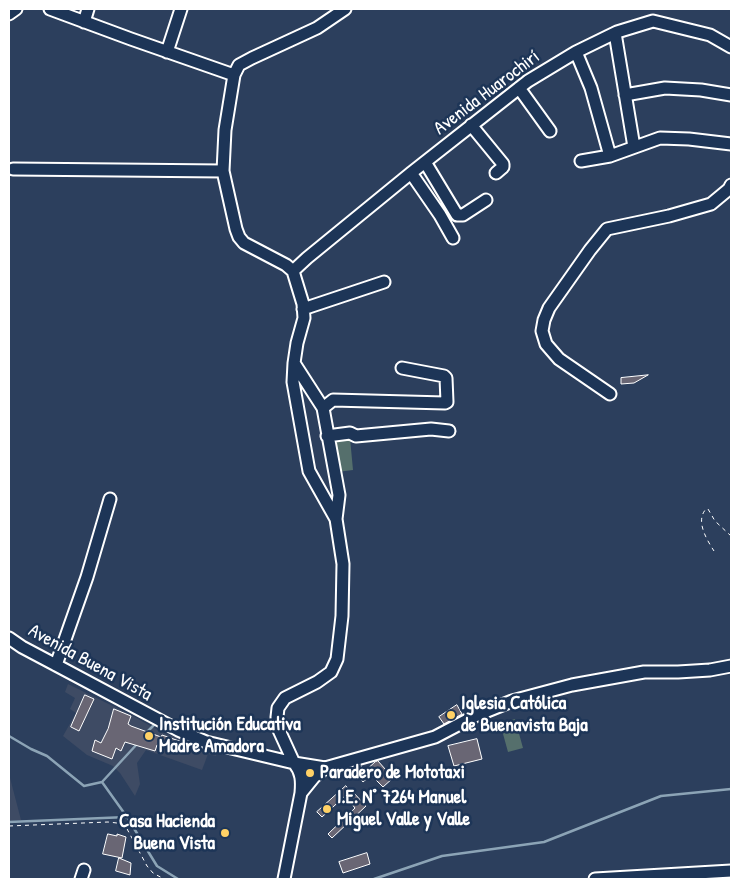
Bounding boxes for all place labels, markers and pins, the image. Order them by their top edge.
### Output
place label: Iglesia Católica de Buenavista Baja [461,693,588,737]
marker: Iglesia Católica de Buenavista Baja [445,709,457,721]
place label: Institución Educativa Madre Amadora [159,714,301,758]
marker: Institución Educativa Madre Amadora [143,730,155,742]
place label: Paradero de Mototaxi [320,762,465,784]
marker: Paradero de Mototaxi [304,767,316,779]
place label: I.E. N° 7264 Manuel Miguel Valle y Valle [337,787,470,831]
marker: I.E. N° 7264 Manuel Miguel Valle y Valle [321,803,333,815]
place label: Casa Hacienda Buena Vista [119,811,215,855]
marker: Casa Hacienda Buena Vista [219,827,231,839]

